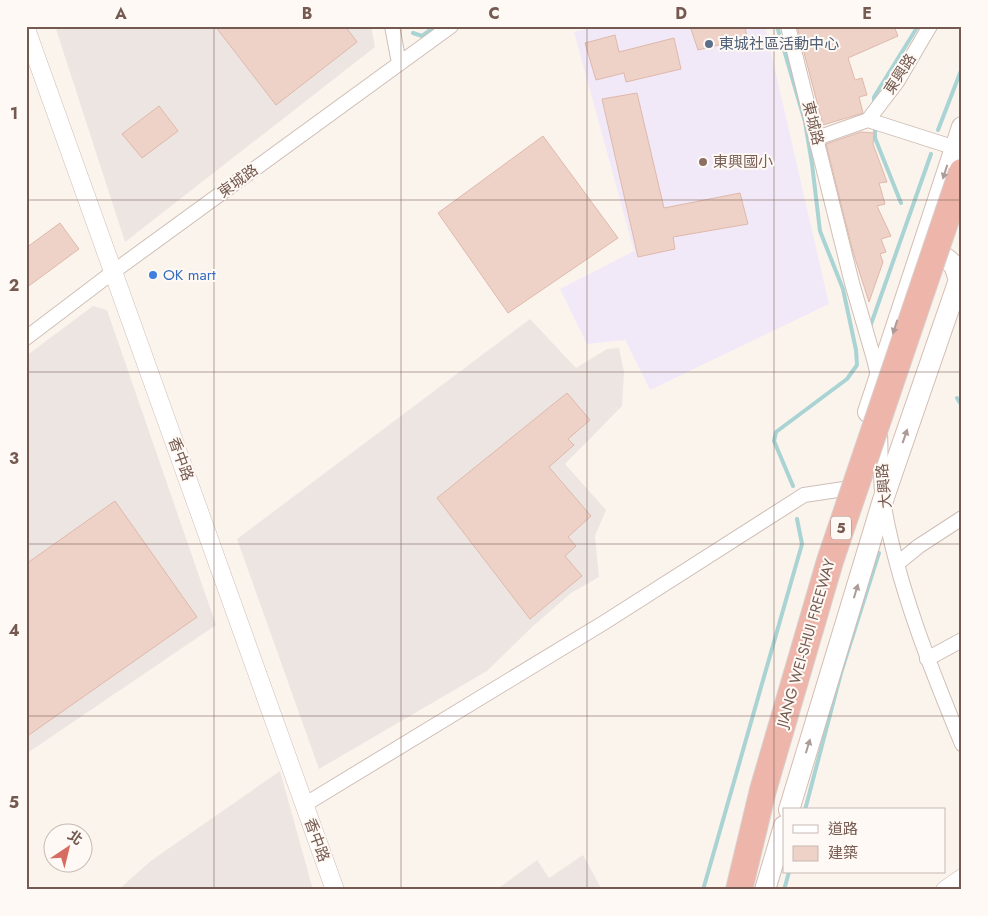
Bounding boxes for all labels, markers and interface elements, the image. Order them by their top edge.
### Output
text: A [114,2,127,25]
text: B [302,2,312,25]
text: C [488,2,500,25]
text: D [675,2,687,25]
text: E [862,2,872,25]
place label: 東城社區活動中心 [719,33,839,55]
marker: 東城社區活動中心 [703,38,715,50]
street label: 東興路 [879,49,921,99]
street label: 東城路 [797,98,829,148]
text: 1 [10,102,18,125]
place label: 東興國小 [713,151,773,173]
marker: 東興國小 [697,156,709,168]
street label: 東城路 [213,159,263,203]
one-way arrow [941,165,949,180]
place label: OK mart [163,264,216,286]
marker: OK mart [147,269,159,281]
text: 2 [9,274,19,297]
one-way arrow [891,320,899,335]
one-way arrow [901,428,909,443]
street label: 香中路 [163,434,199,484]
text: 3 [9,447,19,470]
street label: 大興路 [871,463,897,509]
road number: 5 [831,516,851,540]
street label: JIANG WEI-SHUI FREEWAY [771,556,841,732]
one-way arrow [852,583,860,598]
text: 4 [8,619,20,642]
one-way arrow [805,739,813,754]
text: 5 [9,791,19,814]
legend [783,808,946,874]
street label: 香中路 [299,815,335,865]
text: 道路 [828,818,858,840]
north arrow [42,824,92,874]
text: 北 [64,825,87,850]
text: 建築 [828,842,858,864]

